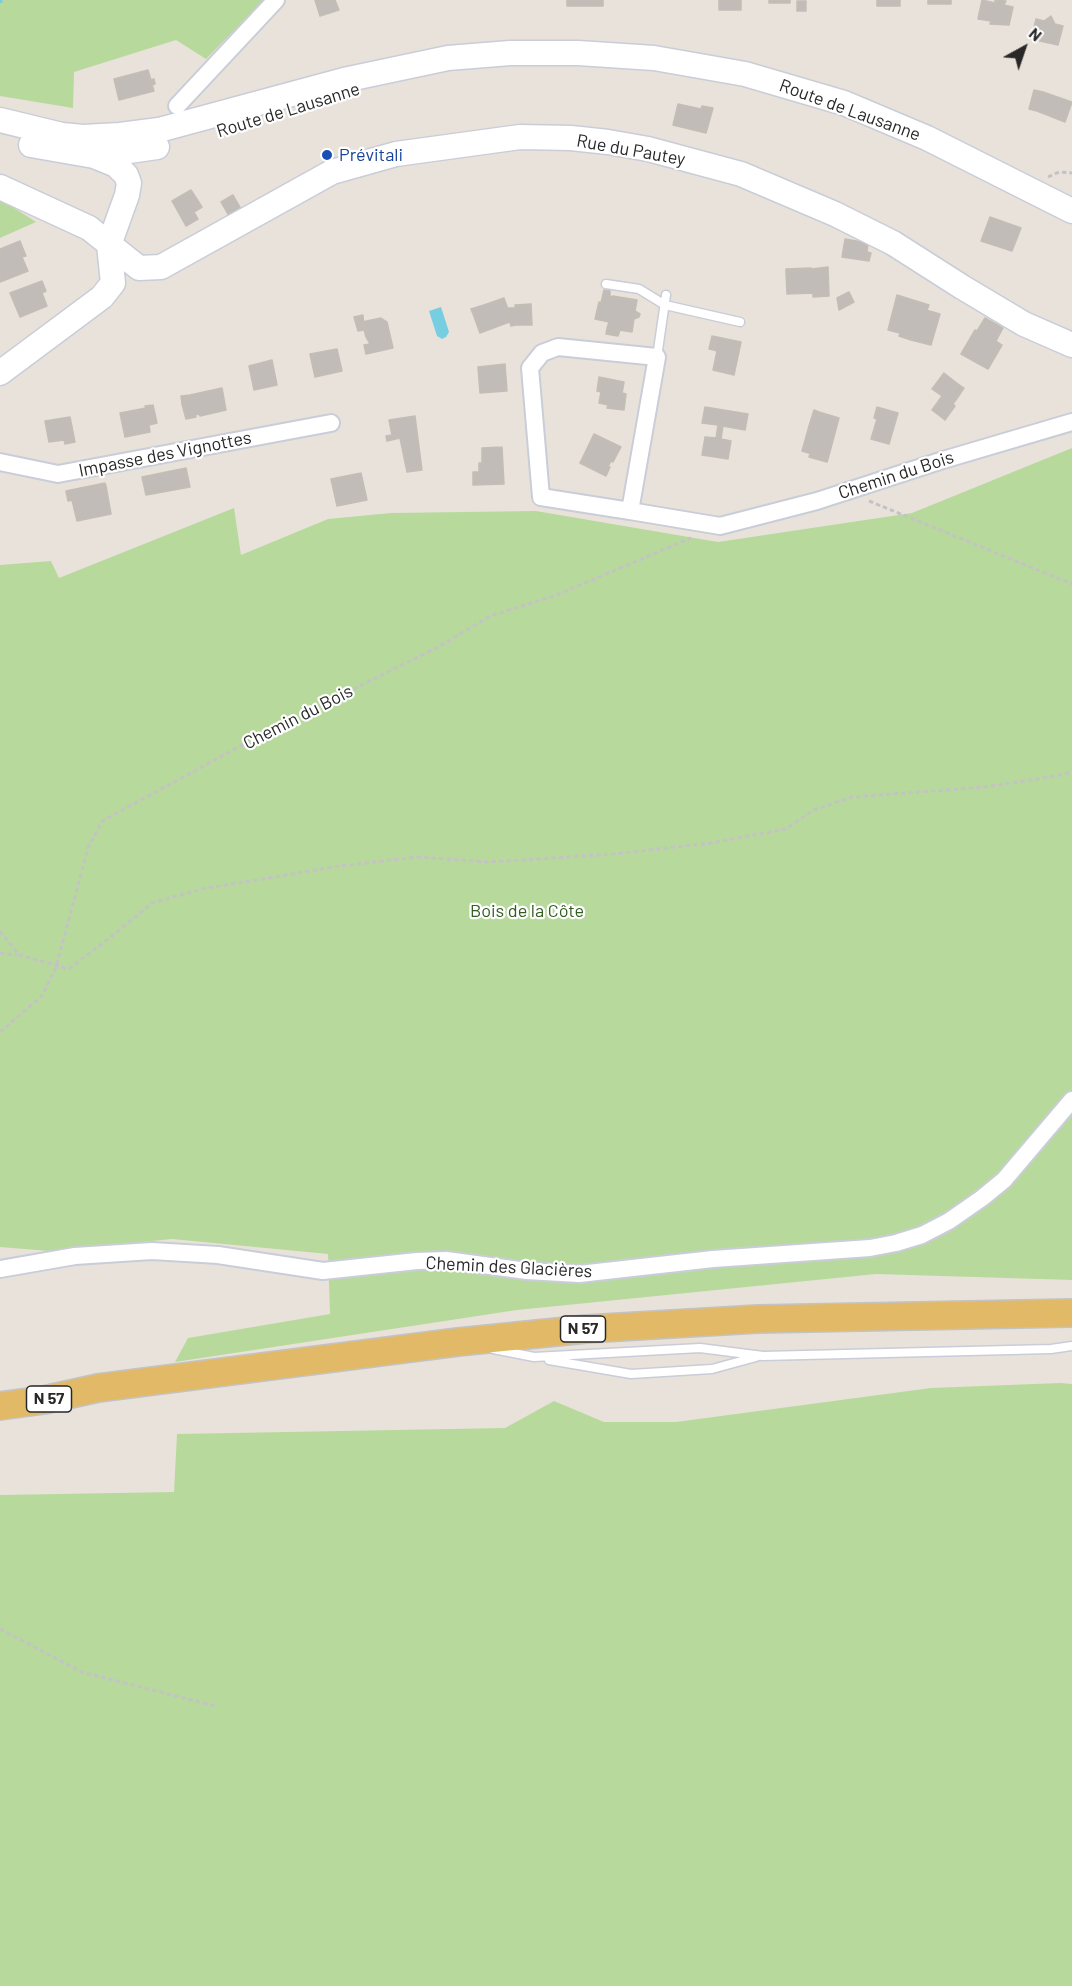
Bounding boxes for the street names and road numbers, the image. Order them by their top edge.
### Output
street label: Route de Lausanne [776,74,924,146]
street label: Route de Lausanne [214,78,362,142]
street label: Rue du Pautey [575,130,687,170]
street label: Impasse des Vignottes [77,427,253,481]
street label: Chemin du Bois [835,446,957,504]
street label: Chemin du Bois [240,680,356,754]
street label: Chemin des Glacières [425,1252,593,1282]
road number: N 57 [560,1316,606,1342]
road number: N 57 [26,1386,72,1412]

